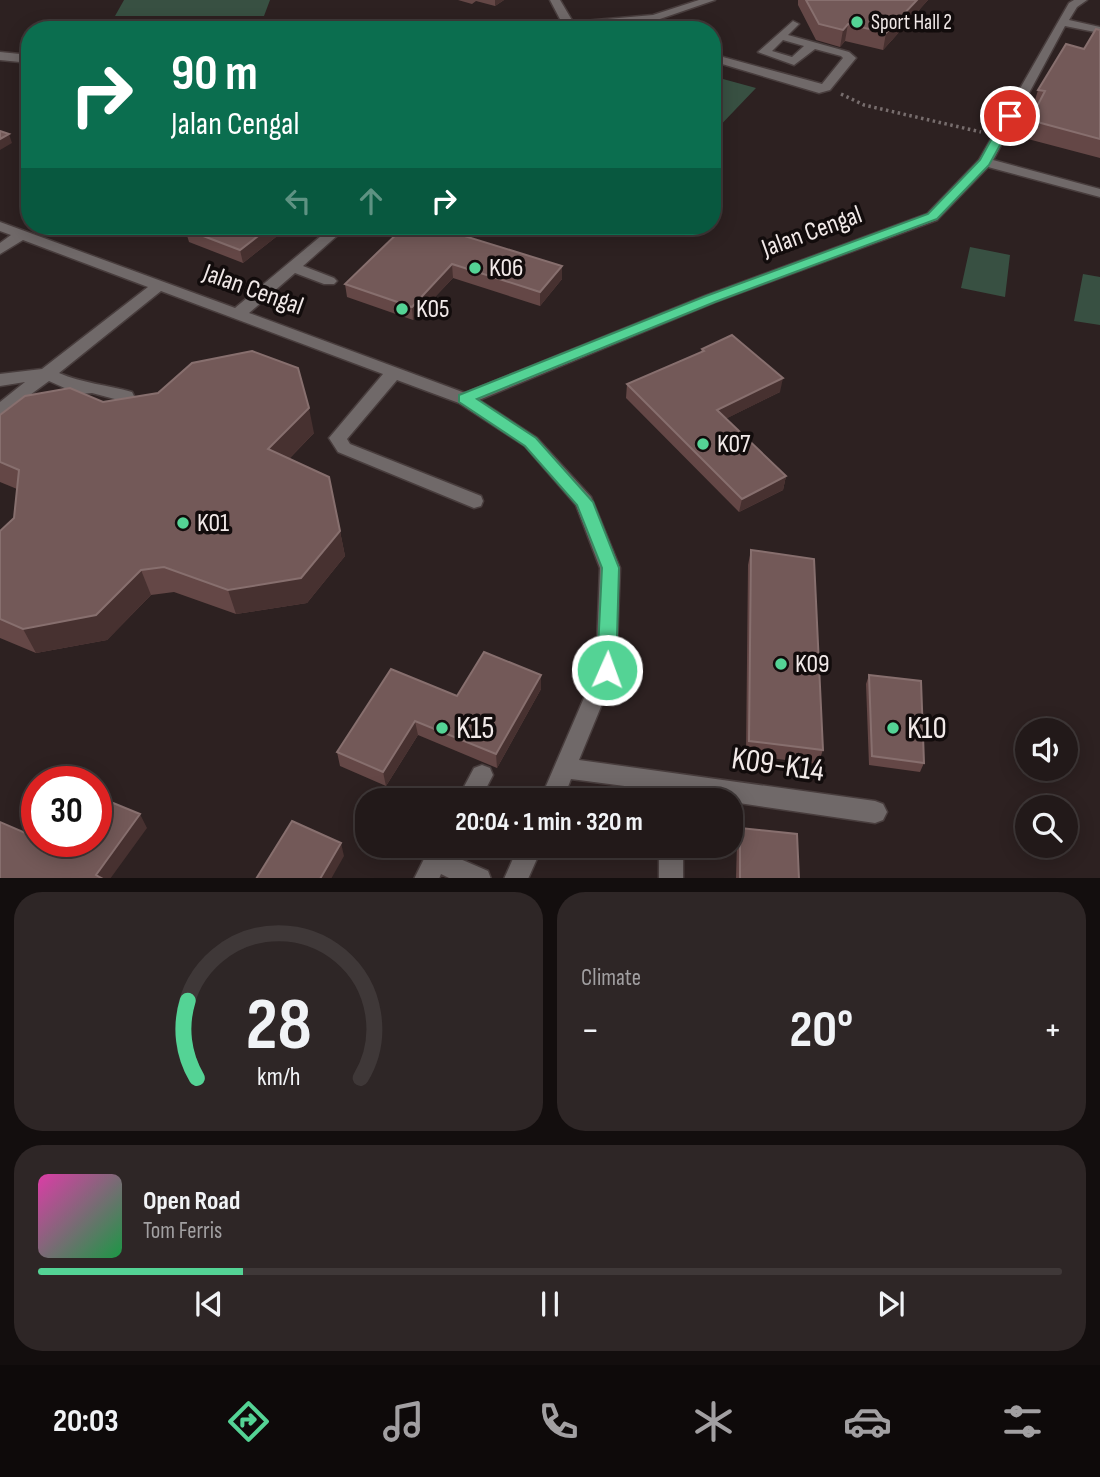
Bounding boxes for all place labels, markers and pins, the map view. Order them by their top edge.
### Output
place label: Sport Hall 2 [871,10,952,35]
marker: Sport Hall 2 [849,14,865,30]
pin [980,86,1040,146]
place label: K06 [489,253,523,284]
marker: K06 [467,260,483,276]
place label: K05 [416,294,449,325]
marker: K05 [394,301,410,317]
place label: K07 [717,429,751,460]
marker: K07 [695,436,711,452]
place label: K01 [197,508,229,539]
marker: K01 [175,515,191,531]
place label: K09 [795,649,830,680]
marker: K09 [773,656,789,672]
place label: K15 [456,709,494,748]
place label: K10 [907,709,947,748]
marker: K15 [434,720,450,736]
marker: K10 [885,720,901,736]

